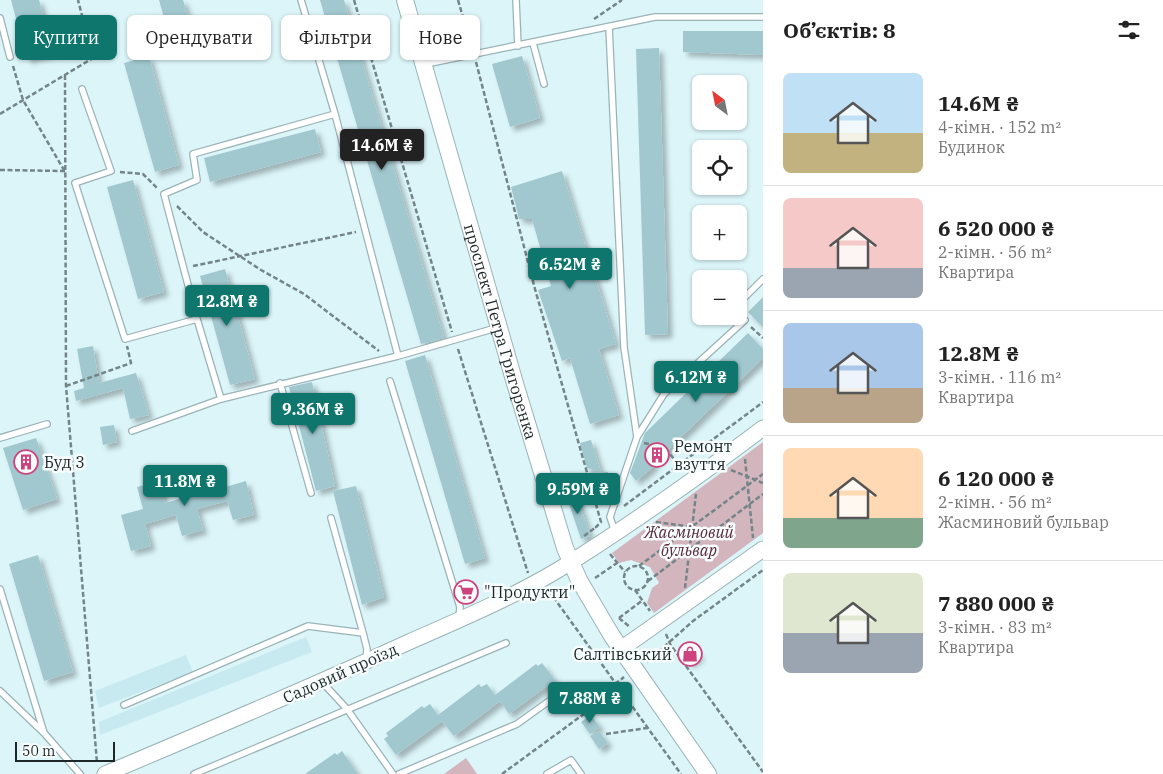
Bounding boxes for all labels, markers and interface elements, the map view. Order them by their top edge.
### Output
chip: Купити [15,15,117,60]
chip: Орендувати [127,15,271,60]
chip: Фільтри [281,15,390,60]
chip: Нове [400,15,480,60]
text: Об’єктів: 8 [783,16,896,44]
icon: filters [1115,16,1143,44]
north arrow [692,75,748,130]
map controls [692,75,747,325]
text: 14.6M ₴ [938,89,1019,117]
icon: home [823,93,883,153]
text: 4-кімн. · 152 m² [938,117,1061,137]
pin: 14.6M ₴ [336,128,428,171]
text: 14.6M ₴ [351,135,413,155]
text: Будинок [938,137,1005,157]
button: locate [692,140,747,195]
button: + [692,205,747,260]
text: 6 520 000 ₴ [938,214,1055,242]
icon: home [823,218,883,278]
street label: проспект Петра Григоренка [460,221,542,442]
text: 2-кімн. · 56 m² [938,242,1051,262]
pin: 6.52M ₴ [524,248,616,290]
text: 6.52M ₴ [539,254,601,274]
text: Квартира [938,262,1014,282]
button: − [692,270,747,325]
pin: 12.8M ₴ [181,284,273,327]
text: 12.8M ₴ [196,291,258,311]
text: 12.8M ₴ [938,339,1019,367]
icon: home [823,343,883,403]
pin: 6.12M ₴ [650,360,742,403]
text: 6.12M ₴ [665,367,727,387]
text: 3-кімн. · 116 m² [938,367,1061,387]
text: Квартира [938,387,1014,407]
pin: 9.36M ₴ [267,392,359,435]
text: 9.36M ₴ [282,399,344,419]
place label: Ремонт взуття [674,436,732,474]
building icon: Ремонт взуття [644,442,670,468]
building icon: Буд 3 [13,449,39,475]
place label: Буд 3 [44,452,85,472]
pin: 11.8M ₴ [139,464,231,507]
text: 6 120 000 ₴ [938,464,1055,492]
icon: home [823,468,883,528]
text: 11.8M ₴ [154,471,216,491]
pin: 9.59M ₴ [532,472,624,515]
text: 9.59M ₴ [547,479,609,499]
text: 2-кімн. · 56 m² [938,492,1051,512]
text: Жасминовий бульвар [938,512,1109,532]
park label: Жасміновий бульвар [643,522,734,560]
supermarket icon: "Продукти" [453,579,479,605]
place label: "Продукти" [484,582,575,602]
text: 7 880 000 ₴ [938,589,1055,617]
icon: home [823,593,883,653]
text: 3-кімн. · 83 m² [938,617,1051,637]
text: Квартира [938,637,1014,657]
street label: Садовий проїзд [279,639,401,707]
shop icon: Салтівський [677,641,703,667]
place label: Салтівський [573,644,672,664]
pin: 7.88M ₴ [544,682,636,724]
text: 7.88M ₴ [559,688,621,708]
scale bar [15,739,115,762]
text: 50 m [22,742,55,760]

